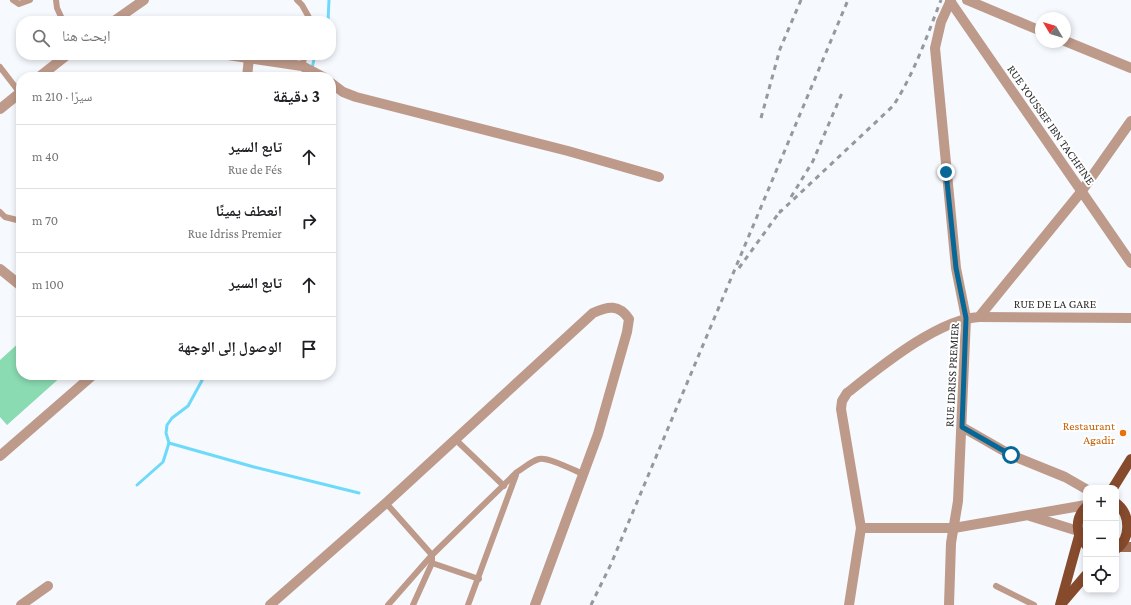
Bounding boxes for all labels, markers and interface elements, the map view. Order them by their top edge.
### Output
north arrow [1035,12,1071,48]
search box [16,16,336,60]
icon: search [30,27,52,49]
text: ابحث هنا [62,28,111,44]
street label: RUE YOUSSEF IBN TACHFINE [1004,62,1098,188]
text: 3 دقيقة [273,87,320,106]
text: سيرًا · 210 m [32,89,92,104]
text: تابع السير [229,139,282,155]
icon: ahead [298,146,320,168]
text: 40 m [32,149,59,164]
text: Rue de Fés [228,162,282,177]
route end [937,163,955,181]
text: انعطف يمينًا [215,203,282,219]
icon: right [298,210,320,232]
text: 70 m [32,213,58,228]
text: Rue Idriss Premier [188,226,282,241]
icon: ahead [298,274,320,296]
text: تابع السير [229,275,282,291]
text: 100 m [32,277,64,292]
street label: RUE DE LA GARE [1014,297,1097,311]
street label: RUE IDRISS PREMIER [942,322,962,427]
icon: arrive [298,338,320,360]
text: الوصول إلى الوجهة [178,339,282,355]
place label: Restaurant Agadir [1063,419,1116,447]
marker: Restaurant Agadir [1118,428,1128,438]
route start [1002,446,1020,464]
map controls [1083,485,1119,593]
button: + [1083,485,1119,521]
button: − [1083,521,1119,557]
button: locate [1083,557,1119,593]

